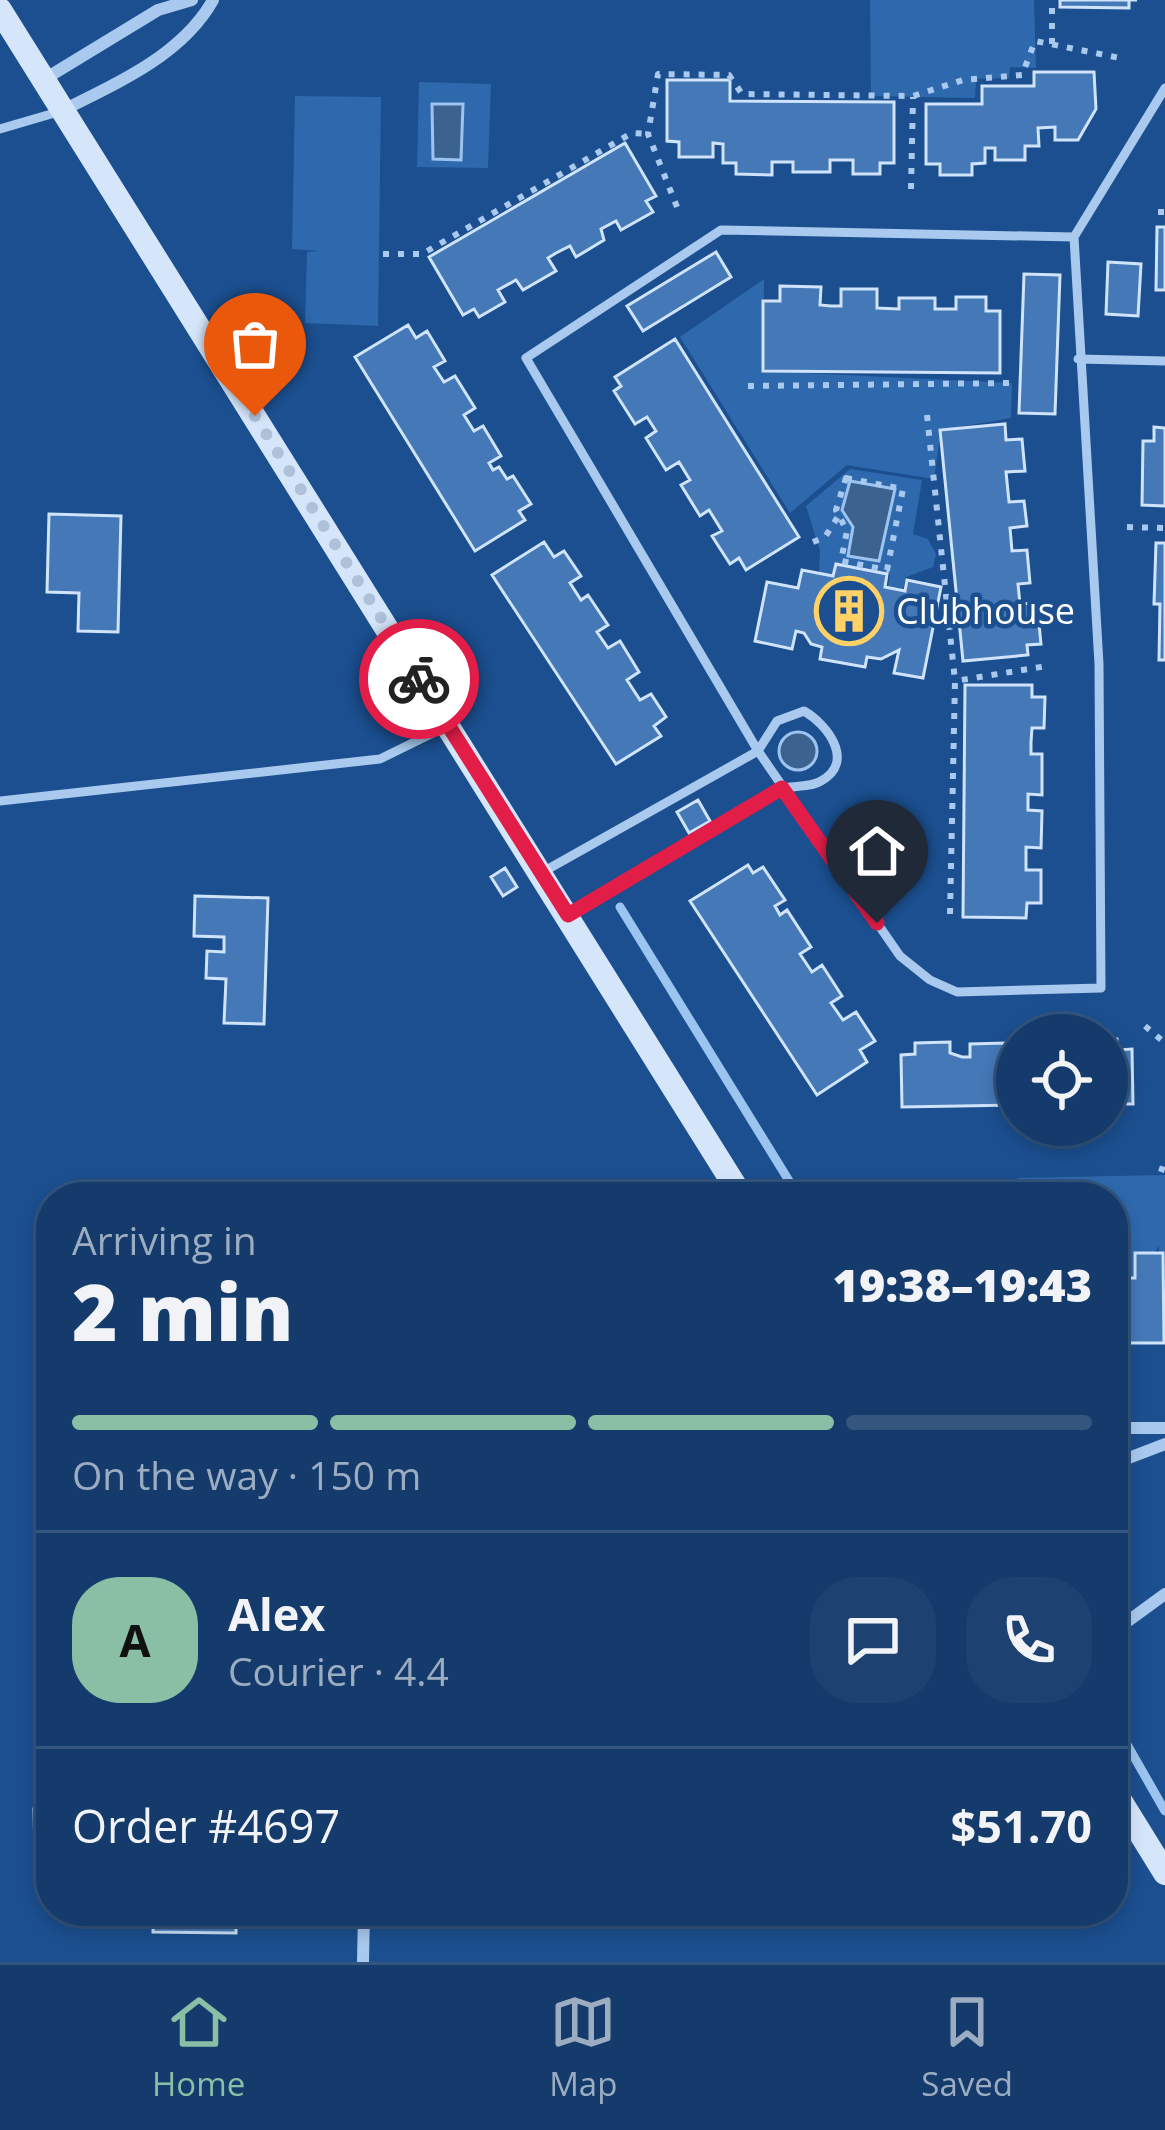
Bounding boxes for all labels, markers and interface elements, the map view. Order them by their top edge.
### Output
pin [204,293,306,416]
icon: bag [222,311,288,377]
building icon: Clubhouse [814,576,884,646]
place label: Clubhouse [896,586,1075,635]
courier [359,619,479,739]
icon: bike [386,646,452,712]
pin [826,800,928,923]
icon: home [844,818,910,884]
map controls [996,1014,1128,1146]
button: locate [996,1014,1128,1146]
text: Arriving in [72,1213,257,1266]
text: 19:38–19:43 [833,1254,1092,1315]
text: 2 min [72,1258,294,1364]
text: On the way · 150 m [72,1448,421,1501]
button: chat [810,1577,936,1703]
button: phone [966,1577,1092,1703]
text: Alex [228,1583,325,1644]
text: A [119,1609,151,1670]
text: Courier · 4.4 [228,1644,449,1697]
text: Order #4697 [72,1795,340,1856]
text: $51.70 [951,1795,1092,1856]
tab: Home [152,1989,245,2106]
tab: Map [549,1989,617,2106]
tab: Saved [921,1989,1013,2106]

